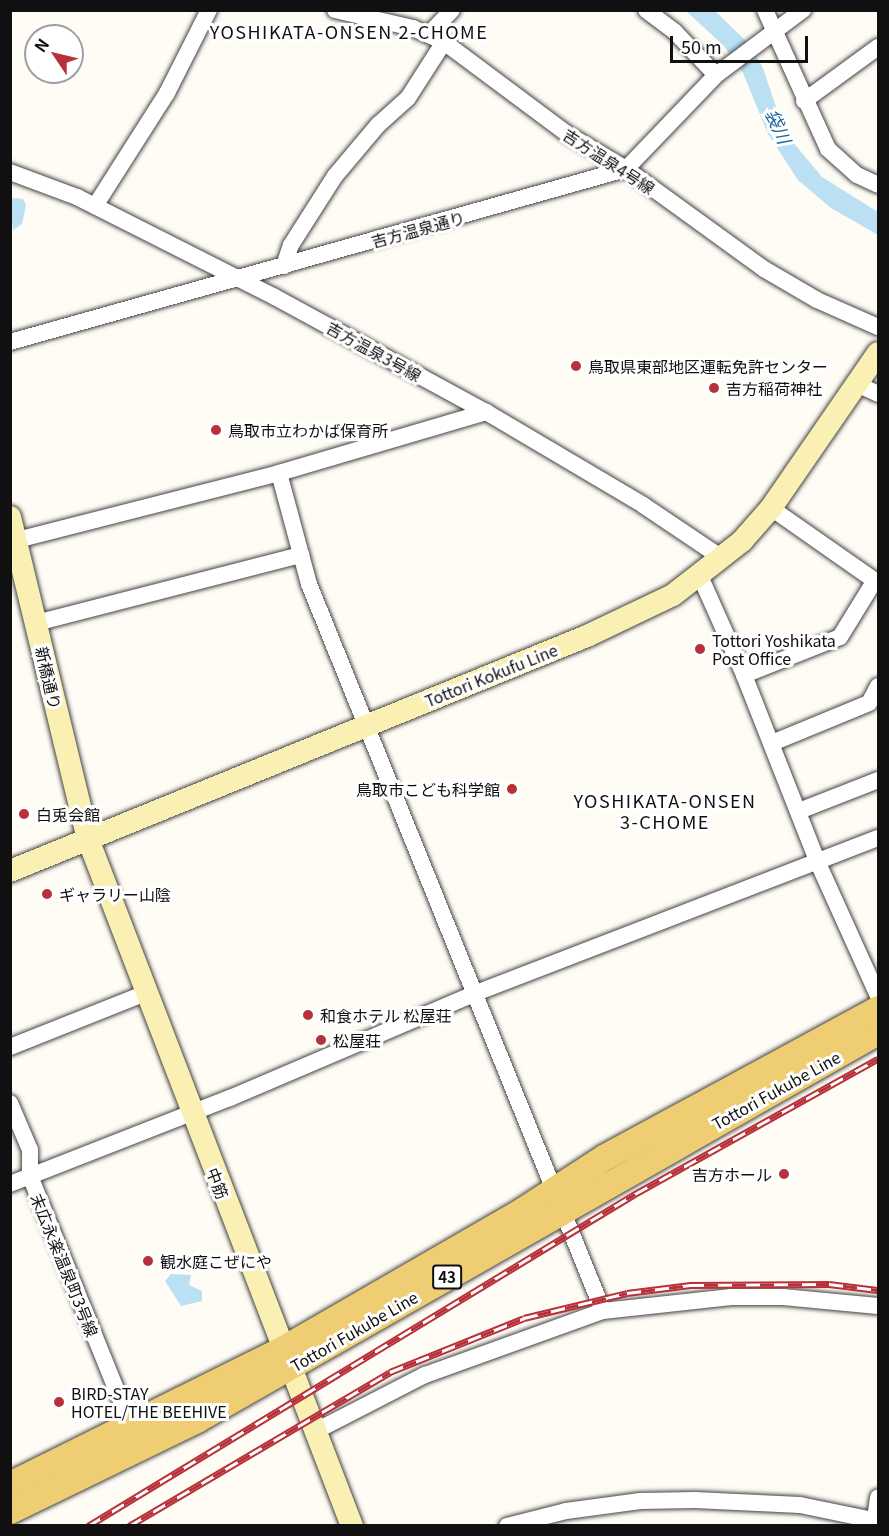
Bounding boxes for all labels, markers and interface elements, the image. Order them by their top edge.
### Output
district label: YOSHIKATA-ONSEN 2-CHOME [210,20,488,42]
north arrow [24,24,84,84]
scale bar [673,24,811,62]
text: N [28,33,54,57]
text: 50 m [681,33,722,59]
water label: 袋川 [762,105,796,147]
street label: 吉方温泉4号線 [560,124,658,198]
street label: 吉方温泉通り [369,207,467,251]
street label: 吉方温泉3号線 [323,317,425,385]
place label: 鳥取県東部地区運転免許センター [588,356,828,376]
marker: 鳥取県東部地区運転免許センター [569,359,583,373]
place label: 吉方稲荷神社 [726,378,822,398]
marker: 吉方稲荷神社 [707,381,721,395]
place label: 鳥取市立わかば保育所 [228,420,388,440]
marker: 鳥取市立わかば保育所 [209,423,223,437]
place label: Tottori Yoshikata Post Office [712,630,836,668]
street label: Tottori Kokufu Line [422,640,560,710]
marker: Tottori Yoshikata Post Office [693,642,707,656]
street label: 新橋通り [32,645,66,711]
place label: 鳥取市こども科学館 [356,779,500,799]
marker: 鳥取市こども科学館 [505,782,519,796]
district label: YOSHIKATA-ONSEN 3-CHOME [573,790,757,832]
place label: 白兎会館 [36,804,100,824]
marker: 白兎会館 [17,807,31,821]
place label: ギャラリー山陰 [59,884,171,904]
marker: ギャラリー山陰 [40,887,54,901]
place label: 和食ホテル 松屋荘 [320,1005,452,1025]
marker: 和食ホテル 松屋荘 [301,1008,315,1022]
place label: 松屋荘 [333,1030,381,1050]
marker: 松屋荘 [314,1033,328,1047]
street label: Tottori Fukube Line [709,1047,843,1133]
place label: 吉方ホール [692,1164,772,1184]
street label: 中筋 [203,1165,233,1201]
marker: 吉方ホール [777,1167,791,1181]
street label: 末広永楽温泉町3号線 [27,1191,103,1339]
place label: 観水庭こぜにや [160,1251,272,1271]
marker: 観水庭こぜにや [141,1254,155,1268]
road number: 43 [432,1265,462,1289]
street label: Tottori Fukube Line [287,1287,421,1375]
place label: BIRD-STAY HOTEL/THE BEEHIVE [71,1383,227,1421]
marker: BIRD-STAY HOTEL/THE BEEHIVE [52,1395,66,1409]

